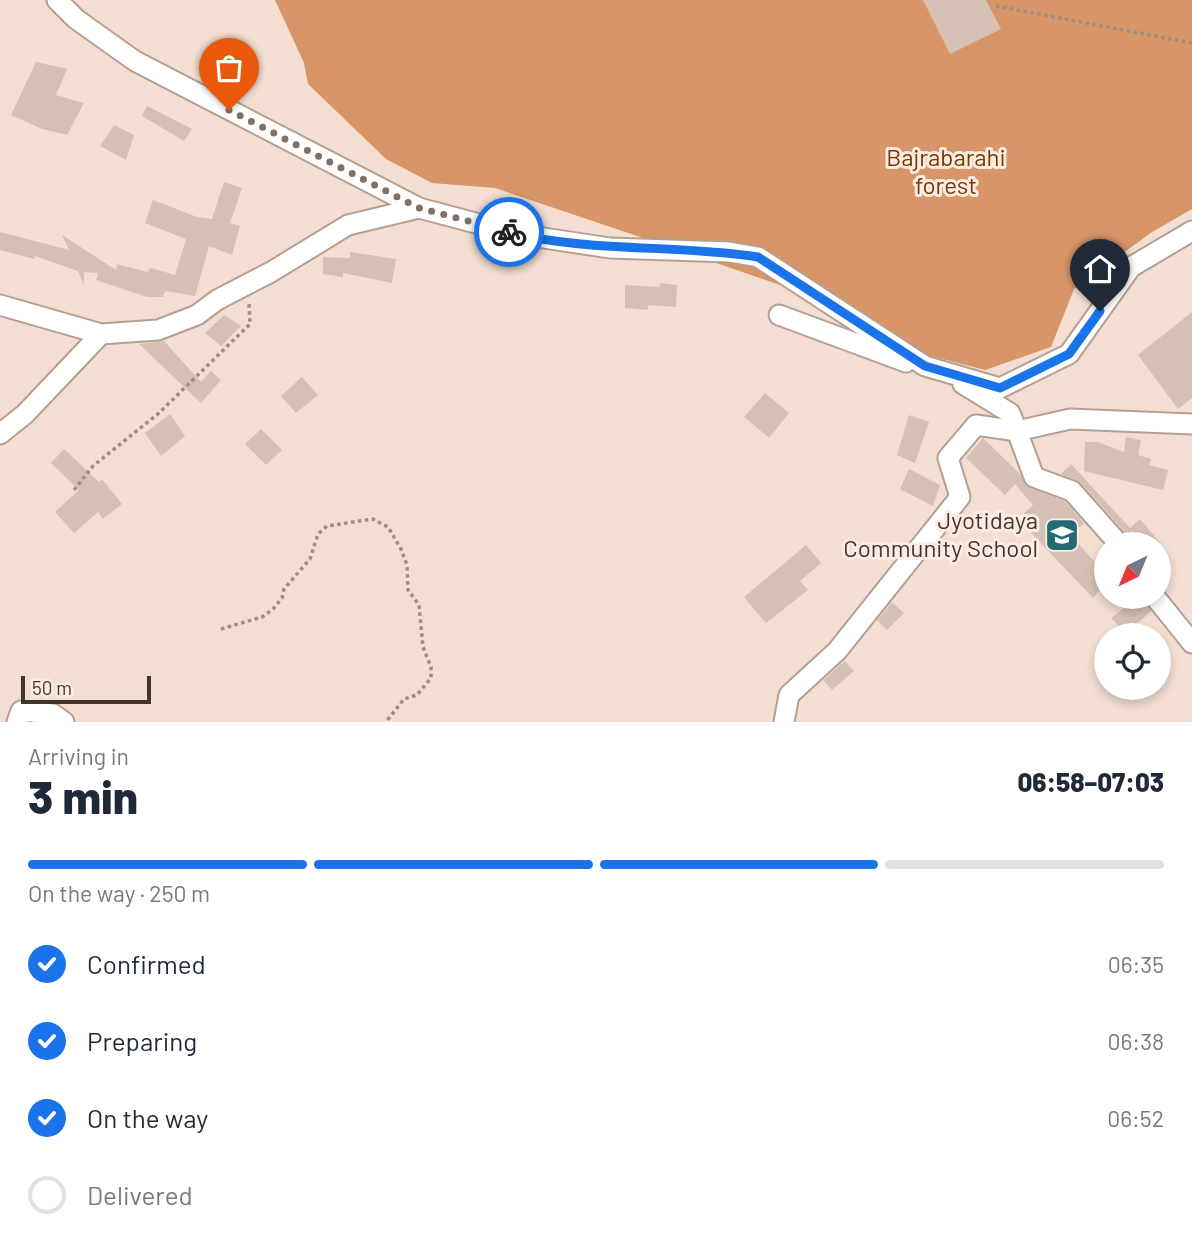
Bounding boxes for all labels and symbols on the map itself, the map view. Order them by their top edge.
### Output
pin [199,38,259,110]
park label: Bajrabarahi forest [886,142,1006,199]
courier [474,197,544,267]
pin [1070,239,1130,311]
place label: Jyotidaya Community School [843,505,1038,562]
school or university icon: Jyotidaya Community School [1043,516,1081,554]
north arrow [1094,532,1171,609]
scale bar [21,673,150,705]

